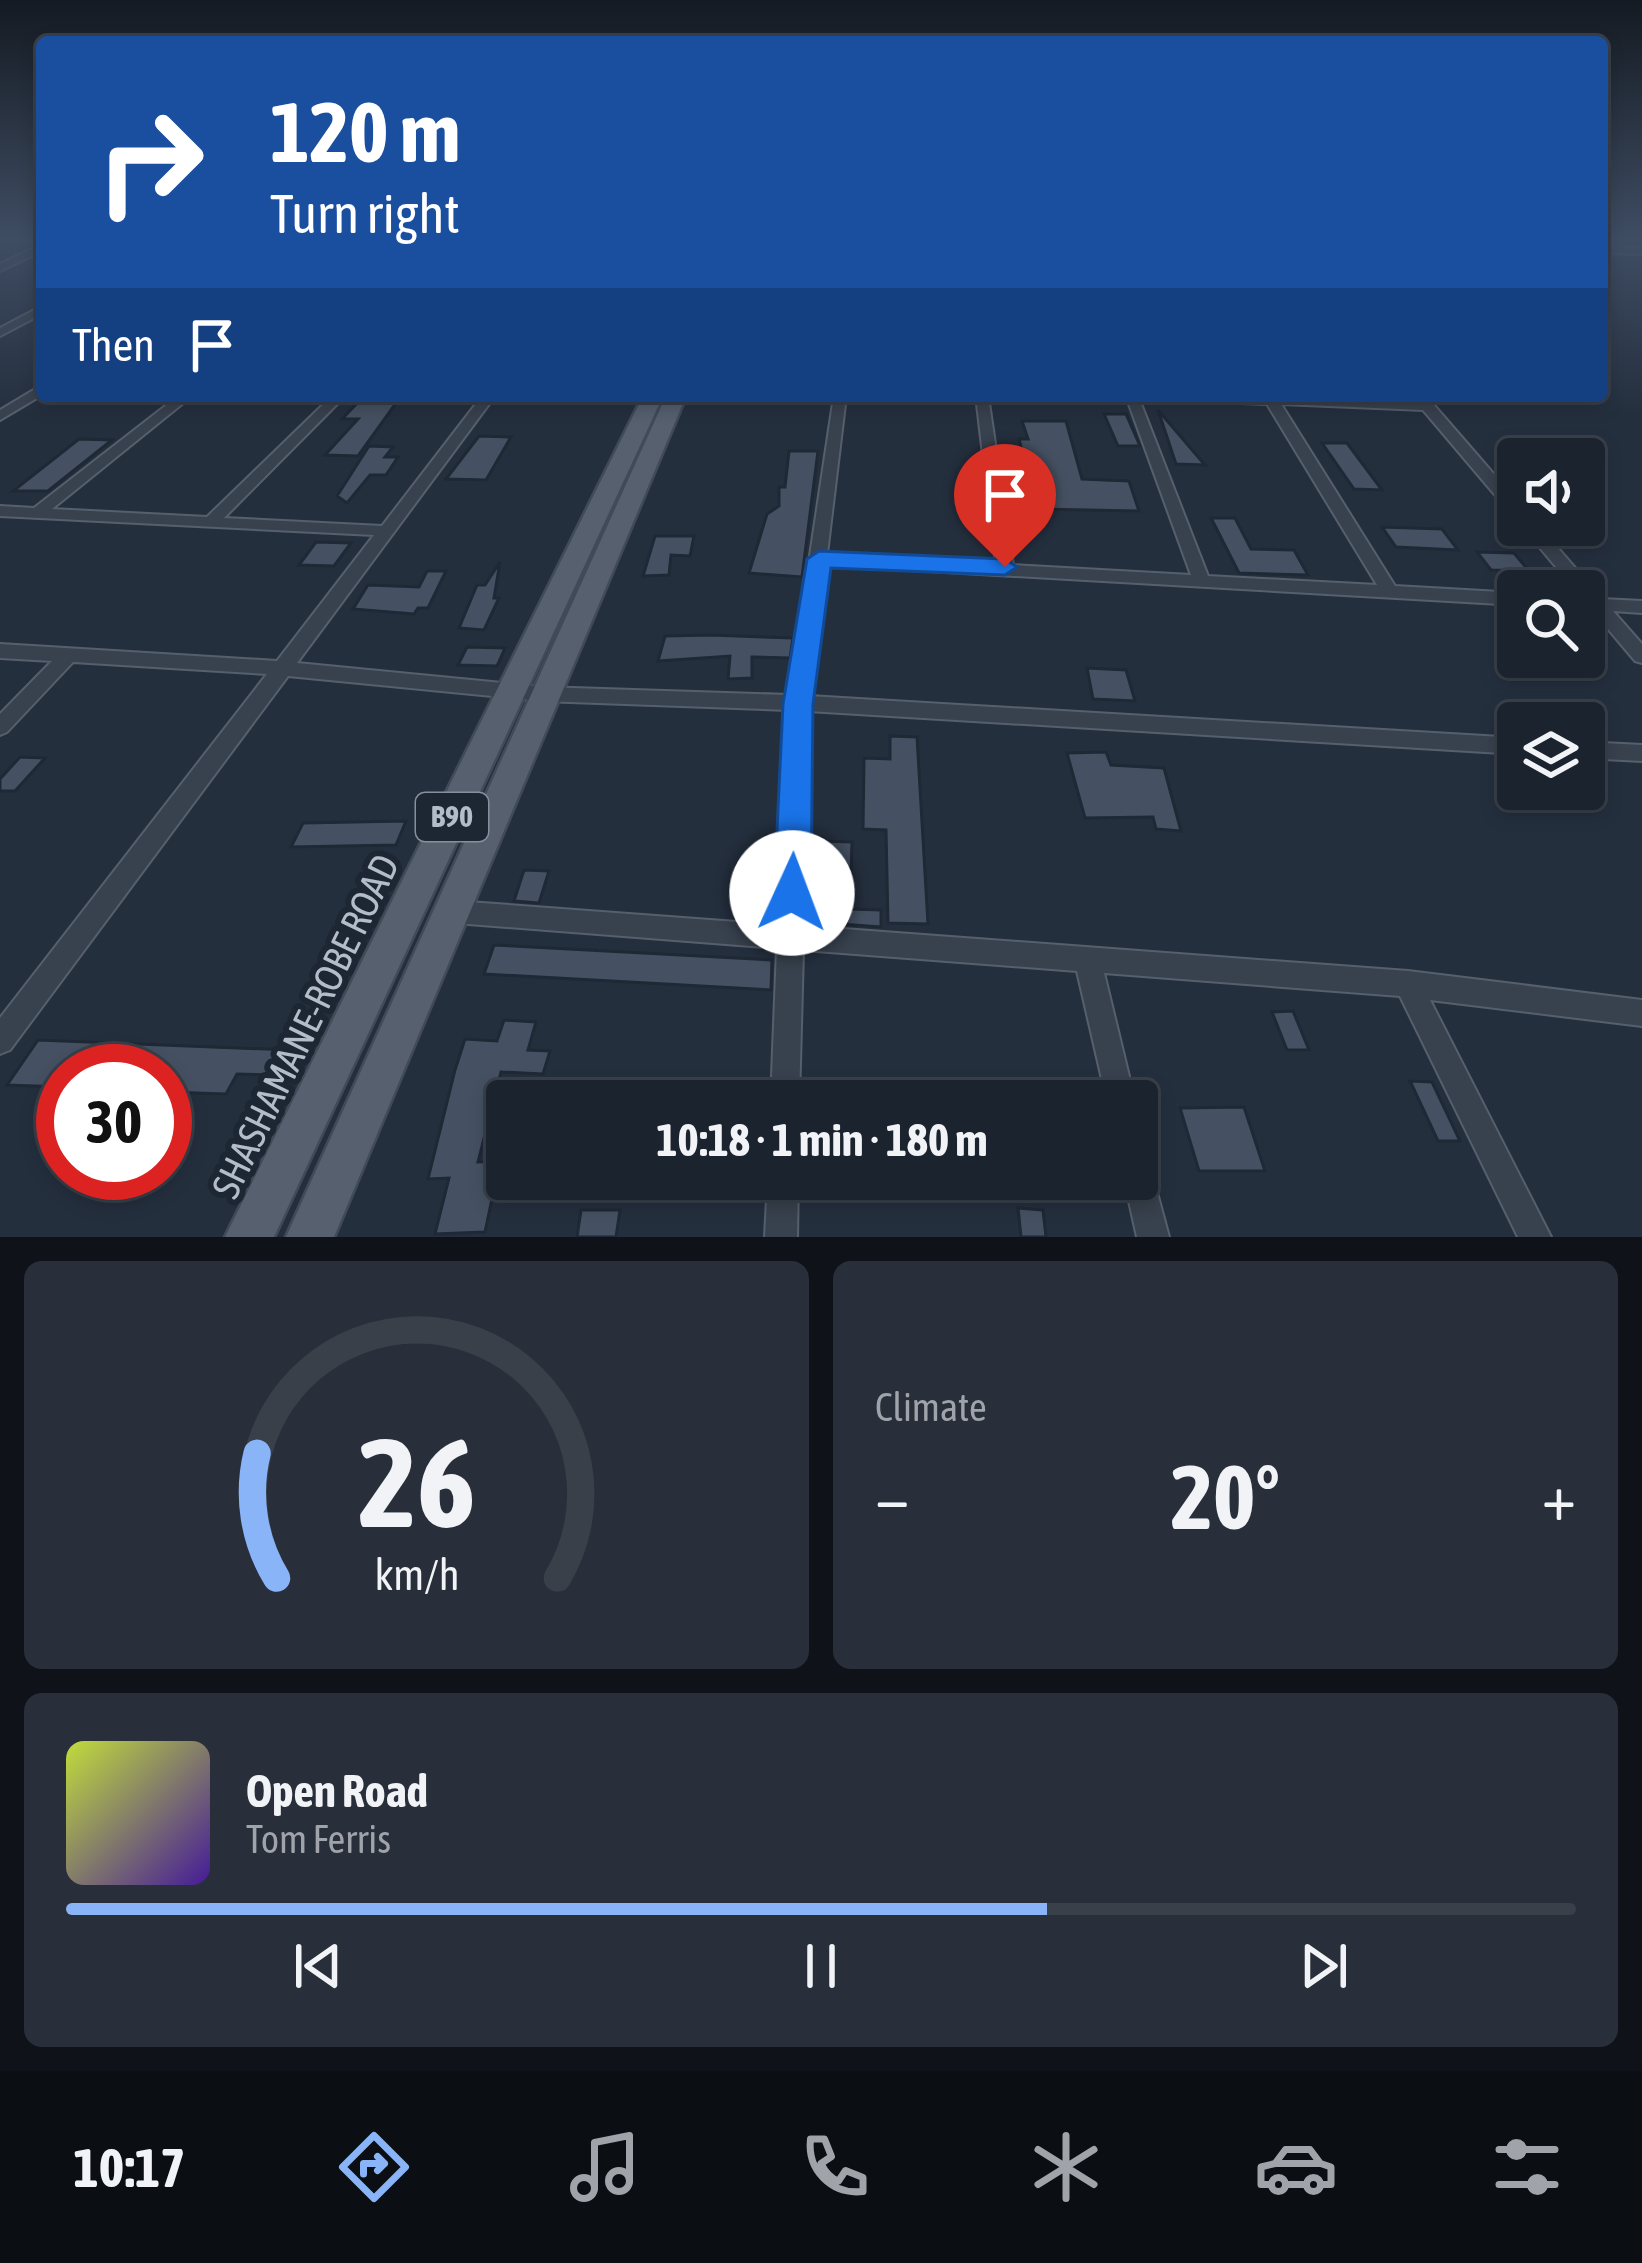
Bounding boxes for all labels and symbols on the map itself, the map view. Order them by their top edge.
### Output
pin [954,444,1056,567]
road number: B90 [416,793,488,841]
position arrow [729,830,855,956]
street label: SHASHAMANE-ROBE ROAD [203,847,407,1205]
speed limit sign: 30 [36,1044,192,1200]

